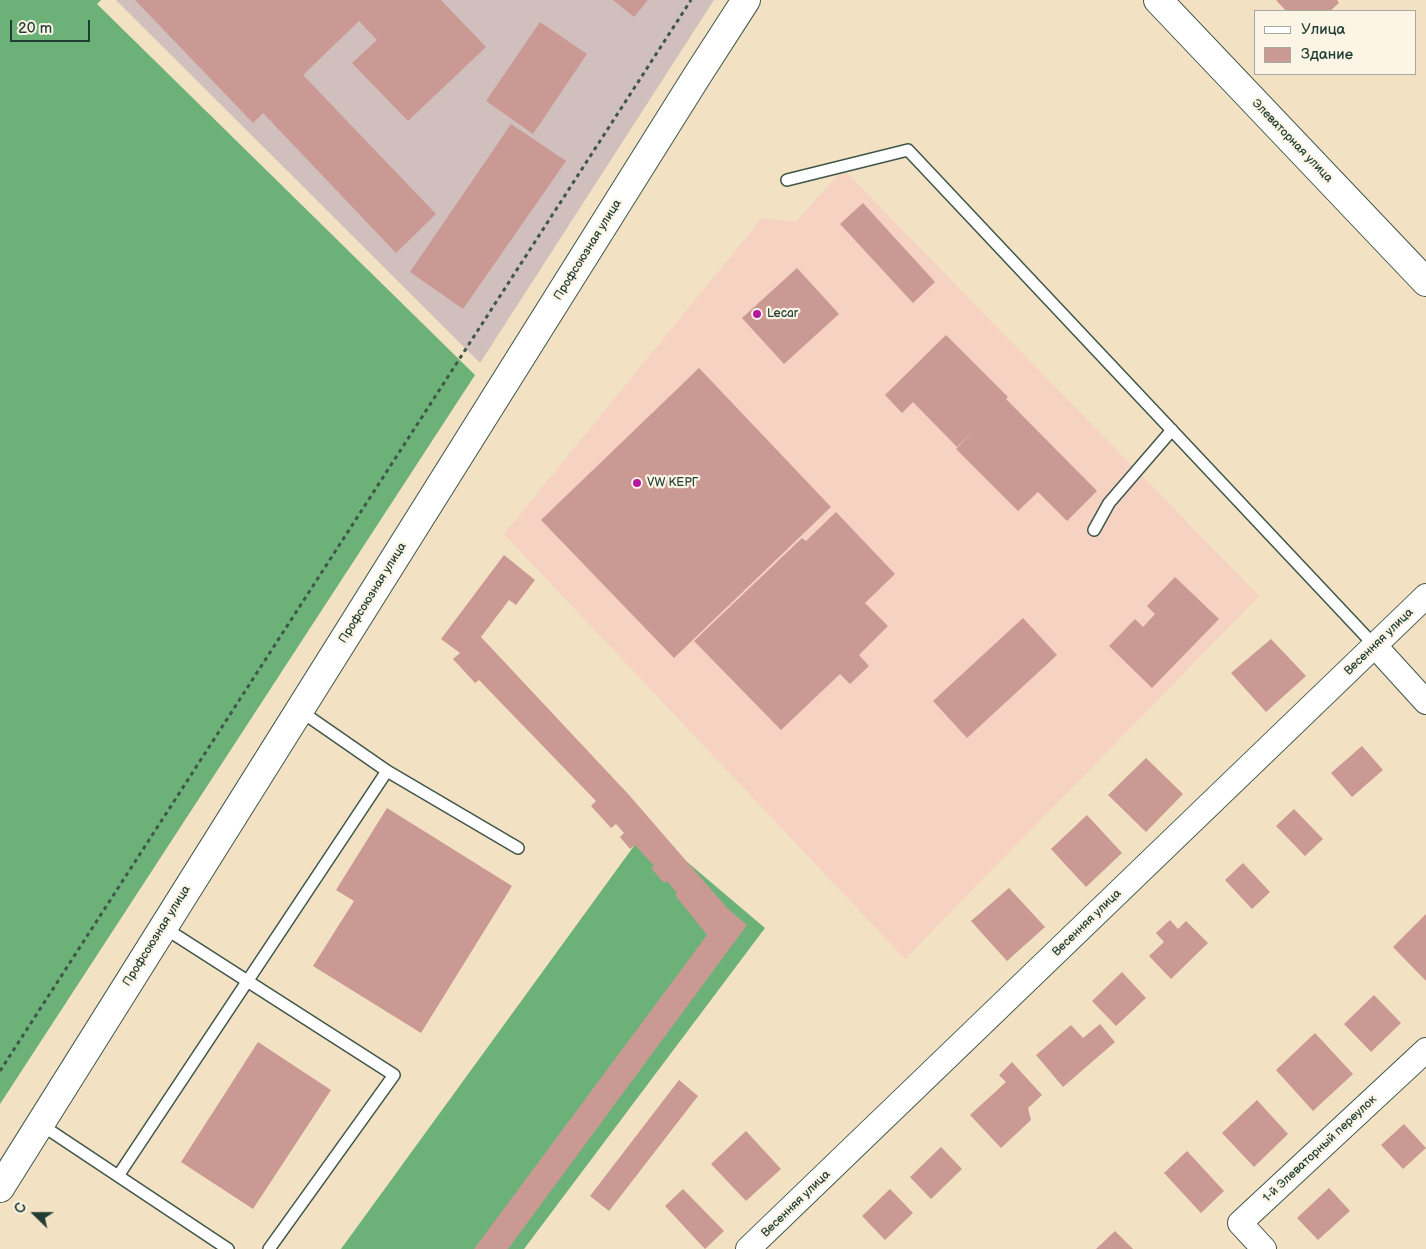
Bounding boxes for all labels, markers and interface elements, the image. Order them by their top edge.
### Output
scale bar [12,10,92,42]
legend [1254,10,1416,75]
text: 20 m [18,19,52,38]
text: Улица [1301,20,1345,39]
text: Здание [1301,45,1353,64]
street label: Элеваторная улица [1248,96,1336,186]
street label: Профсоюзная улица [551,197,625,303]
place label: Lecar [767,307,798,321]
marker: Lecar [751,308,763,320]
place label: VW КЕРГ [647,476,698,490]
marker: VW КЕРГ [631,477,643,489]
street label: Профсоюзная улица [336,540,410,646]
street label: Весенняя улица [1342,605,1416,679]
street label: Профсоюзная улица [120,883,194,989]
street label: Весенняя улица [1050,886,1124,960]
street label: 1-й Элеваторный переулок [1260,1093,1380,1205]
street label: Весенняя улица [759,1167,833,1241]
north arrow [10,1189,60,1239]
text: С [11,1201,30,1216]

